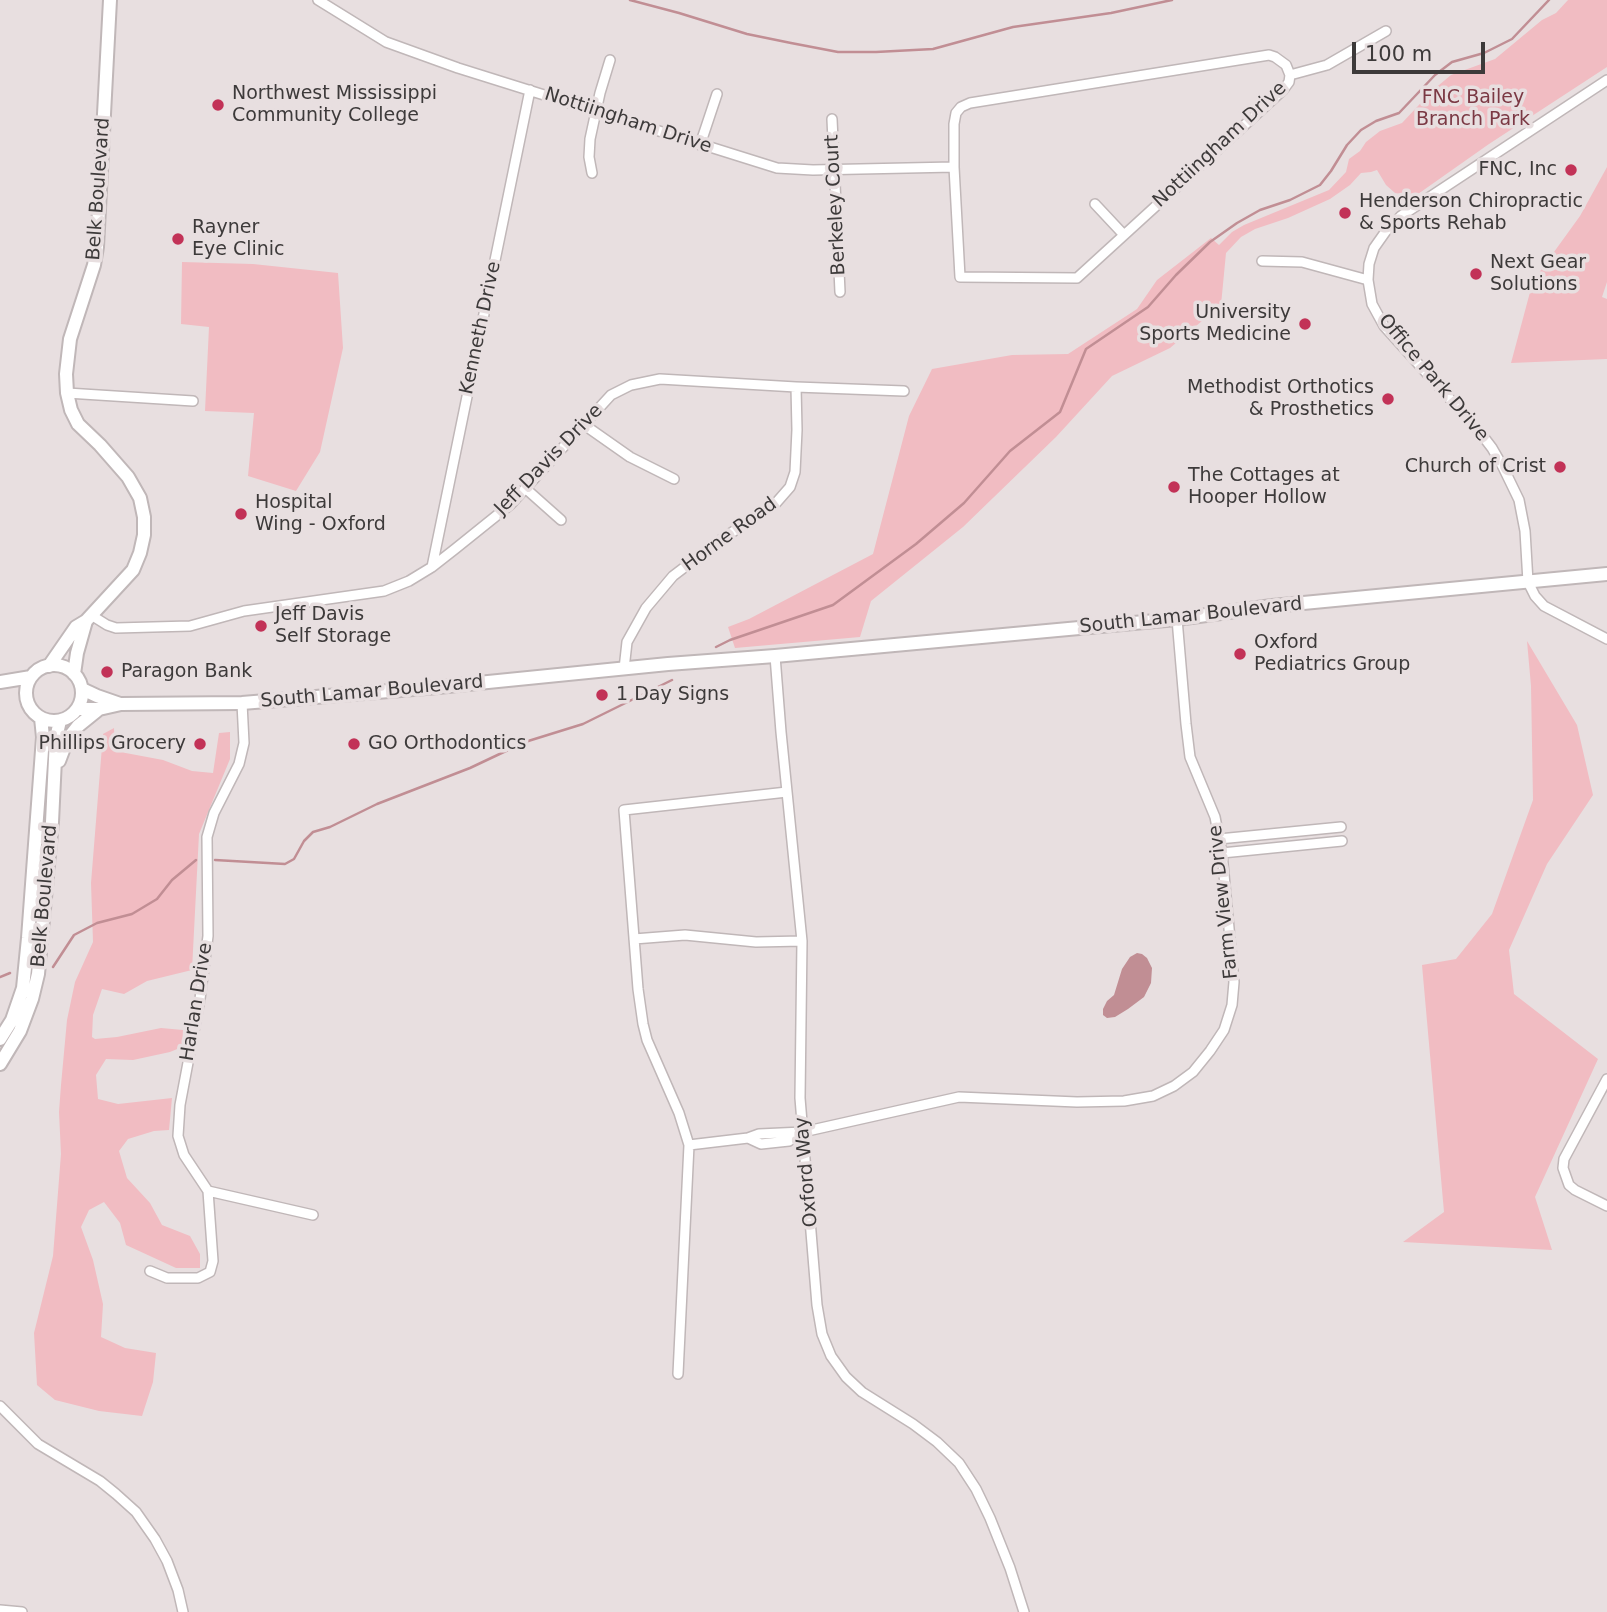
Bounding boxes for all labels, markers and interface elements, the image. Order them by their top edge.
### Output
scale bar [1355,28,1488,72]
text: 100 m [1365,42,1432,66]
street label: Nottiingham Drive [1148,77,1292,213]
place label: Northwest Mississippi Community College [232,83,437,127]
street label: Nottiingham Drive [542,83,714,159]
park label: FNC Bailey Branch Park [1416,87,1530,131]
marker: Northwest Mississippi Community College [210,97,226,113]
street label: Belk Boulevard [83,117,115,261]
street label: Berkeley Court [821,134,851,276]
place label: FNC, Inc [1478,159,1557,181]
marker: FNC, Inc [1563,162,1579,178]
place label: Henderson Chiropractic & Sports Rehab [1359,191,1583,235]
marker: Henderson Chiropractic & Sports Rehab [1337,205,1353,221]
place label: Rayner Eye Clinic [192,217,285,261]
marker: Rayner Eye Clinic [170,231,186,247]
place label: Next Gear Solutions [1490,252,1586,296]
street label: Kenneth Drive [456,260,506,396]
marker: Next Gear Solutions [1468,266,1484,282]
place label: University Sports Medicine [1139,302,1291,346]
street label: Office Park Drive [1373,310,1493,446]
marker: University Sports Medicine [1297,316,1313,332]
place label: Methodist Orthotics & Prosthetics [1187,377,1374,421]
marker: Methodist Orthotics & Prosthetics [1380,391,1396,407]
street label: Jeff Davis Drive [490,400,608,520]
place label: Church of Crist [1405,456,1546,478]
marker: Church of Crist [1552,459,1568,475]
place label: The Cottages at Hooper Hollow [1188,465,1340,509]
marker: The Cottages at Hooper Hollow [1166,479,1182,495]
place label: Hospital Wing - Oxford [255,492,386,536]
street label: Horne Road [678,493,782,577]
marker: Hospital Wing - Oxford [233,506,249,522]
street label: South Lamar Boulevard [1079,593,1303,639]
place label: Jeff Davis Self Storage [275,604,391,648]
marker: Jeff Davis Self Storage [253,618,269,634]
place label: Oxford Pediatrics Group [1254,632,1410,676]
marker: Oxford Pediatrics Group [1232,646,1248,662]
place label: Paragon Bank [121,661,252,683]
marker: Paragon Bank [99,664,115,680]
street label: South Lamar Boulevard [260,671,484,713]
place label: 1 Day Signs [616,684,729,706]
marker: 1 Day Signs [594,687,610,703]
place label: Phillips Grocery [38,733,186,755]
place label: GO Orthodontics [368,733,526,755]
marker: Phillips Grocery [192,736,208,752]
marker: GO Orthodontics [346,736,362,752]
street label: Belk Boulevard [27,824,63,968]
street label: Farm View Drive [1205,824,1243,980]
street label: Harlan Drive [176,941,218,1063]
street label: Oxford Way [791,1116,823,1228]

